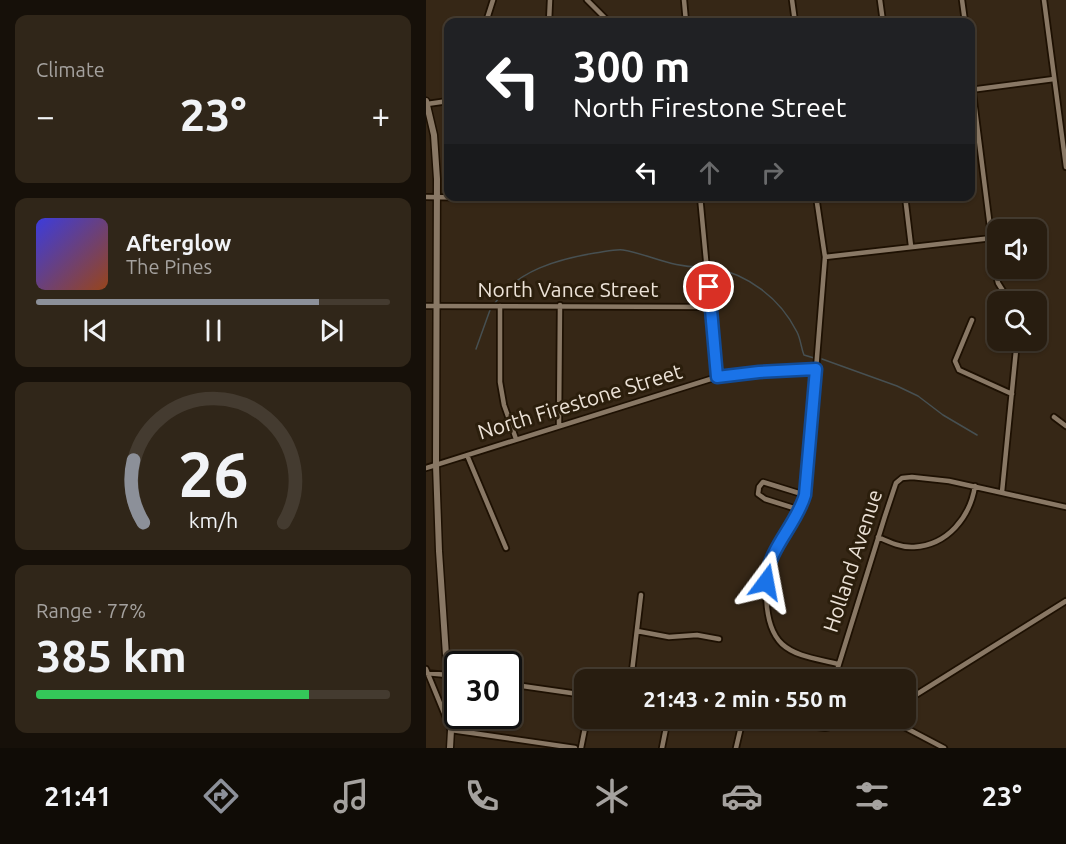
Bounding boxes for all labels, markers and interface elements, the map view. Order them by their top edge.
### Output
icon: left [474,42,552,120]
text: 300 m [573,43,690,90]
text: Climate [36,58,105,81]
text: 23° [180,89,246,140]
text: North Firestone Street [573,92,846,122]
text: − [36,97,55,134]
text: + [371,97,390,134]
icon: left [630,156,663,189]
icon: ahead [693,156,726,189]
icon: right [756,156,789,189]
map controls [987,219,1047,351]
button: sound [987,219,1047,279]
text: Afterglow [126,230,231,255]
text: The Pines [126,255,212,278]
pin [683,261,734,312]
icon: arrive [692,270,725,303]
street label: North Vance Street [478,277,658,301]
button: search [987,291,1047,351]
icon: previous [79,314,112,347]
icon: pause [197,314,230,347]
icon: next [315,314,348,347]
street label: North Firestone Street [475,358,685,444]
text: 26 [178,439,248,509]
street label: Holland Avenue [818,486,886,635]
text: km/h [188,508,238,532]
position arrow [734,550,798,614]
text: Range · 77% [36,599,146,622]
text: 385 km [36,630,187,681]
speed limit sign: 30 [444,651,522,729]
text: 21:43 · 2 min · 550 m [643,686,847,711]
icon: directions [200,775,242,817]
icon: music [330,775,372,817]
icon: phone [461,775,503,817]
icon: climate [591,775,633,817]
icon: car [721,775,763,817]
icon: filters [851,775,893,817]
text: 21:41 [44,781,112,811]
text: 23° [982,781,1022,811]

